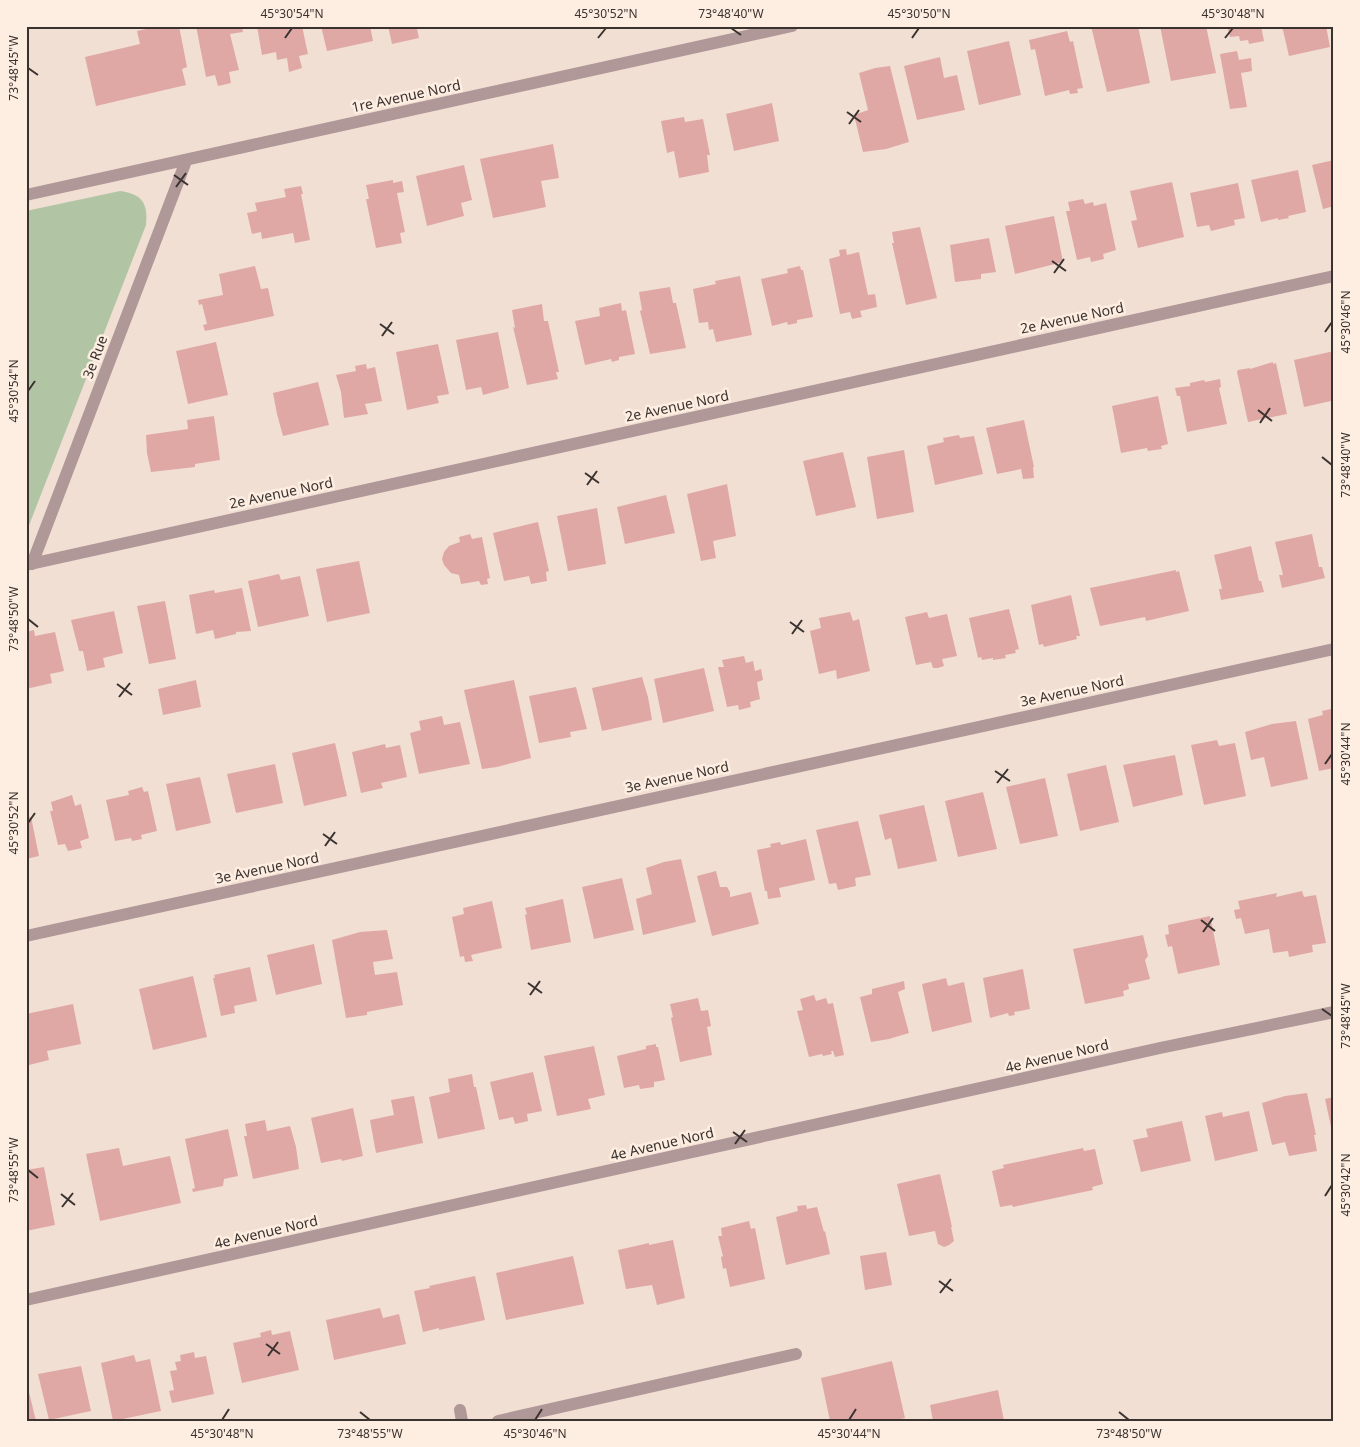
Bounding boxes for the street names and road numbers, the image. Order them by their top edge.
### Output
street label: 1re Avenue Nord [350,75,462,116]
street label: 2e Avenue Nord [1018,297,1125,338]
street label: 3e Rue [78,332,111,381]
street label: 2e Avenue Nord [623,385,730,426]
street label: 2e Avenue Nord [227,472,334,513]
street label: 3e Avenue Nord [1018,670,1125,711]
street label: 3e Avenue Nord [623,756,730,797]
street label: 3e Avenue Nord [213,847,320,888]
street label: 4e Avenue Nord [1003,1034,1110,1077]
street label: 4e Avenue Nord [608,1122,715,1165]
street label: 4e Avenue Nord [212,1210,319,1253]

